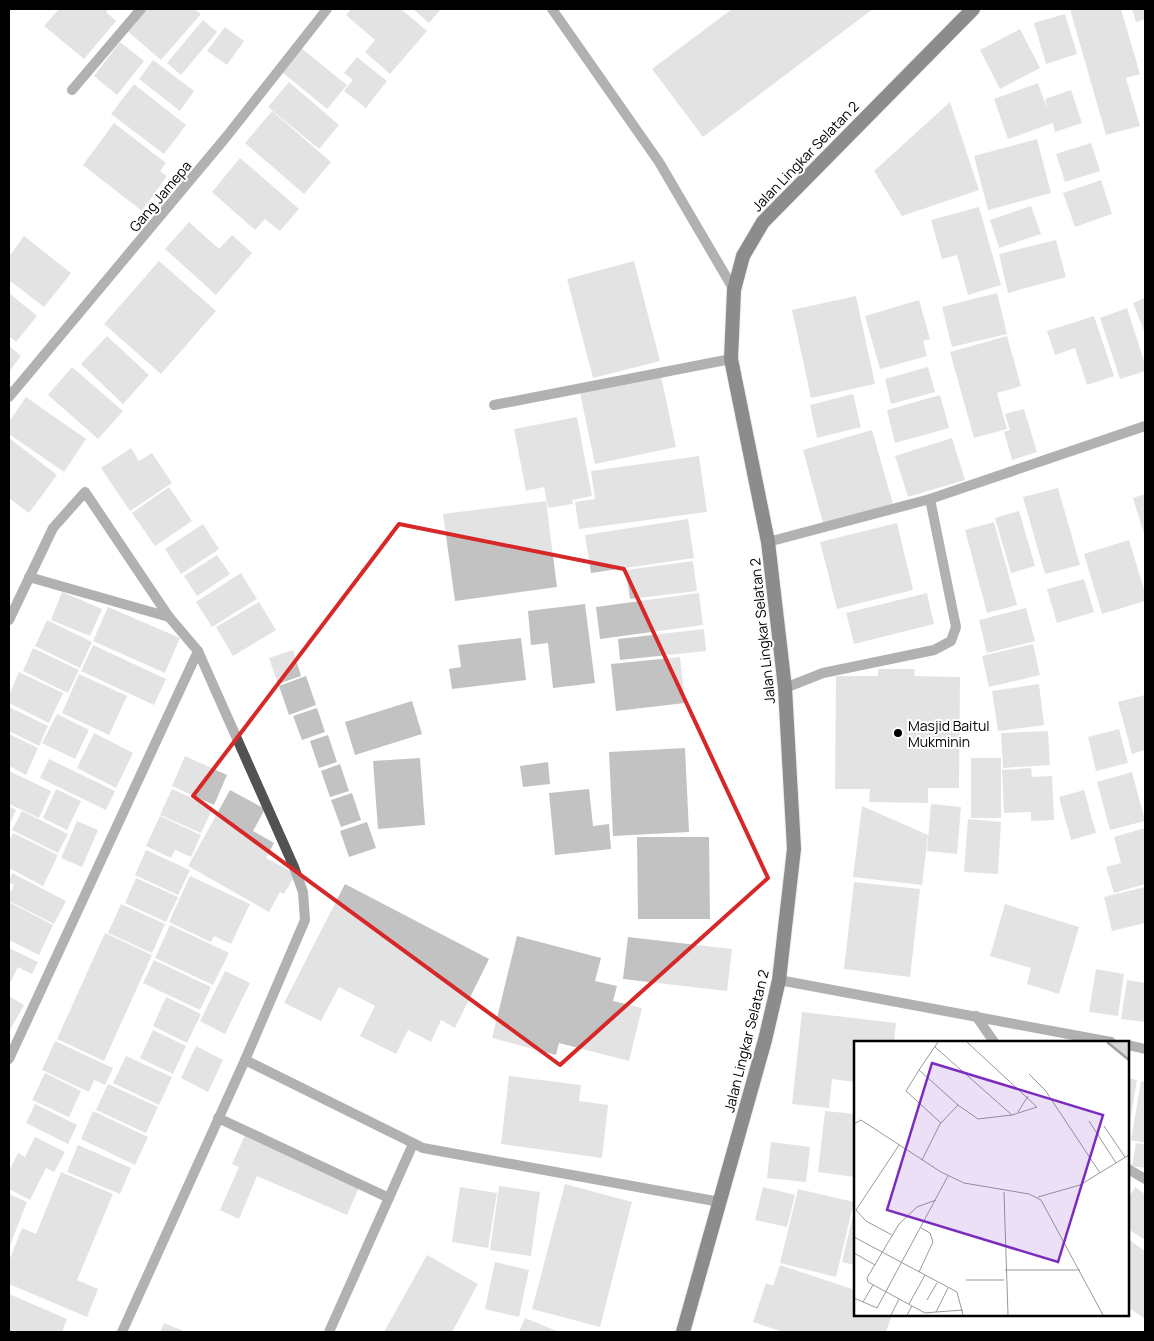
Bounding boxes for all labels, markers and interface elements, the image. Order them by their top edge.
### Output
street label: Jalan Lingkar Selatan 2 [747,97,863,215]
street label: Gang Jamepa [125,156,195,236]
street label: Jalan Lingkar Selatan 2 [745,557,779,705]
place label: Masjid Baitul Mukminin [908,716,990,751]
marker: Masjid Baitul Mukminin [892,727,904,739]
street label: Jalan Lingkar Selatan 2 [719,968,773,1114]
inset map [854,1041,1129,1316]

